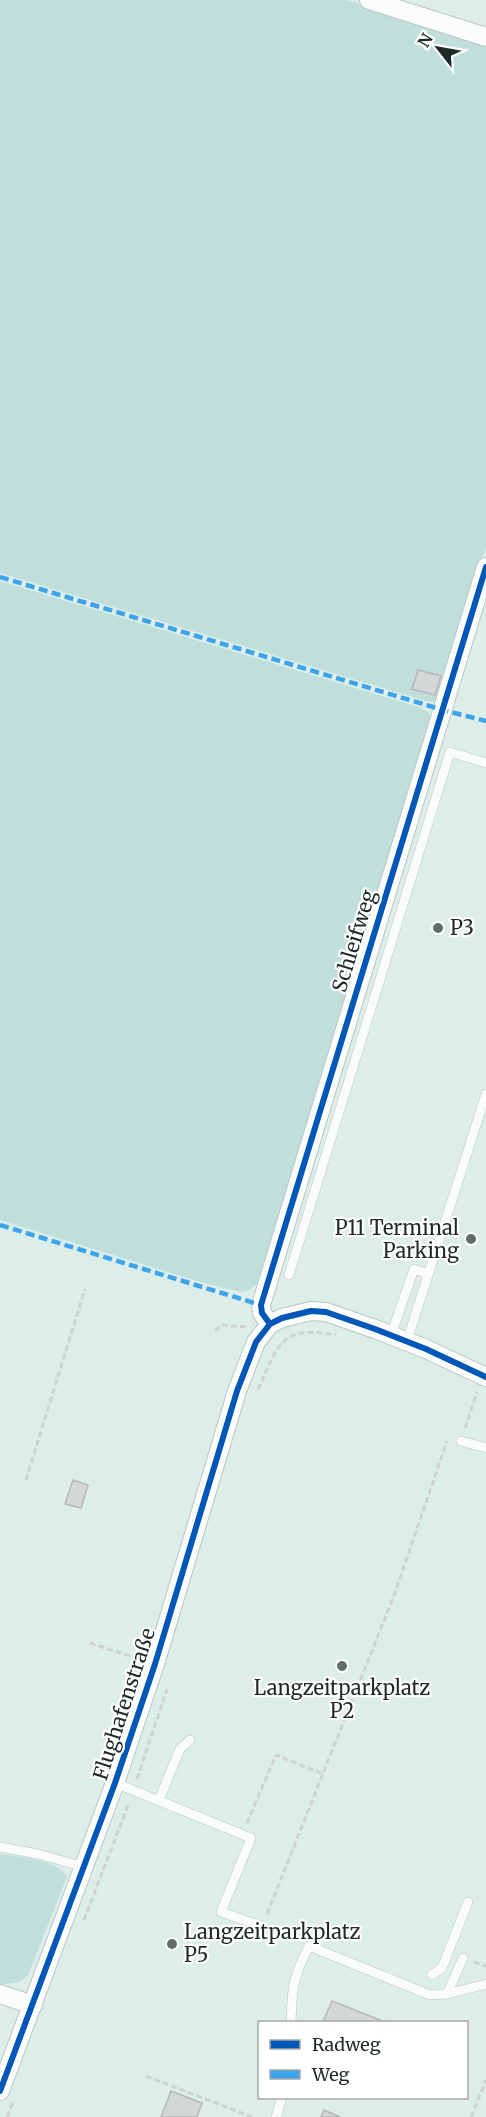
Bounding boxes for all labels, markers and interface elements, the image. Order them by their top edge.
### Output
north arrow [408,18,468,78]
text: N [413,29,437,51]
street label: Schleifweg [326,887,381,995]
place label: P3 [450,915,474,940]
marker: P3 [431,921,445,935]
place label: P11 Terminal Parking [335,1215,459,1263]
marker: P11 Terminal Parking [464,1232,478,1246]
street label: Flughafenstraße [87,1625,160,1783]
marker: Langzeitparkplatz P2 [335,1659,349,1673]
place label: Langzeitparkplatz P2 [254,1675,430,1723]
place label: Langzeitparkplatz P5 [184,1919,361,1967]
marker: Langzeitparkplatz P5 [165,1937,179,1951]
legend [258,2021,468,2099]
text: Radweg [312,2033,381,2056]
text: Weg [311,2063,350,2086]

